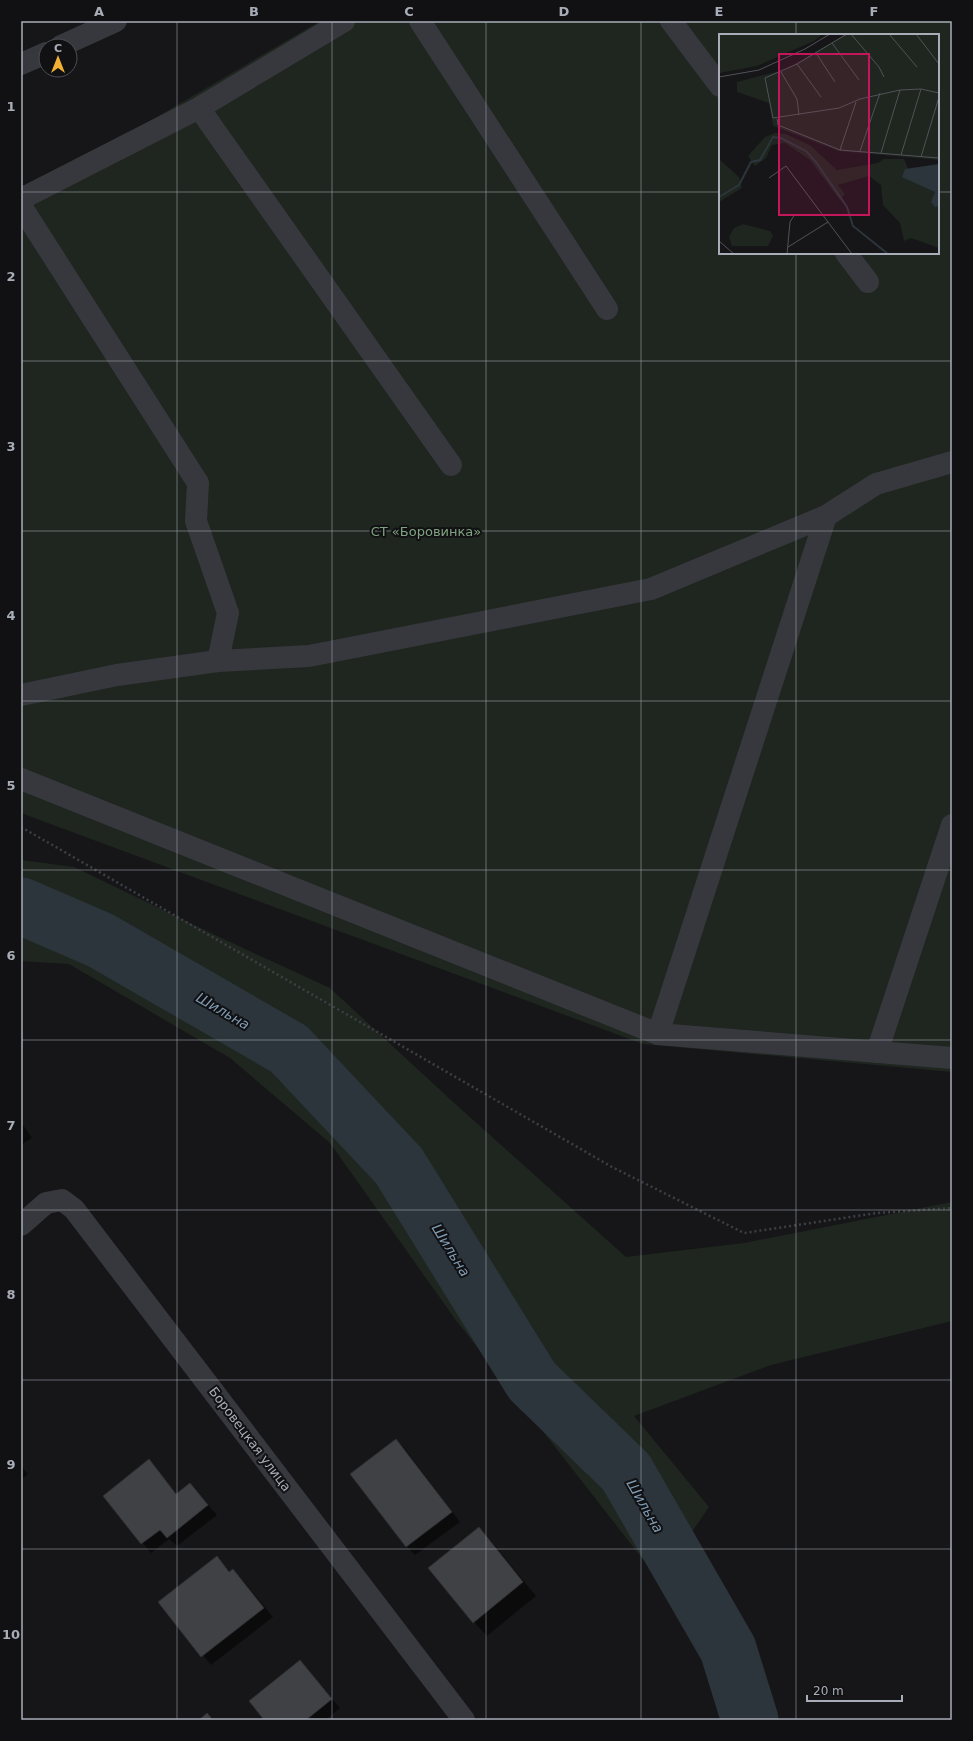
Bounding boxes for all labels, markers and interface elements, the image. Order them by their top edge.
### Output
text: A [94,4,104,19]
text: B [249,4,259,19]
text: C [404,4,414,19]
text: D [559,4,570,19]
text: E [715,4,723,19]
text: F [870,4,878,19]
inset map [719,34,939,254]
north arrow [38,38,78,78]
text: С [54,42,62,55]
text: 1 [6,99,16,114]
text: 2 [6,269,16,284]
text: 3 [6,439,16,454]
park label: СТ «Боровинка» [371,524,481,539]
text: 4 [6,608,16,623]
text: 5 [6,778,16,793]
text: 6 [6,948,16,963]
water label: Шильна [193,989,253,1033]
text: 7 [6,1118,16,1133]
water label: Шильна [429,1221,473,1279]
text: 8 [6,1287,16,1302]
street label: Боровецкая улица [206,1384,294,1494]
text: 9 [6,1457,16,1472]
water label: Шильна [623,1476,667,1536]
text: 10 [2,1627,20,1642]
scale bar [807,1677,902,1703]
text: 20 m [813,1684,844,1698]

